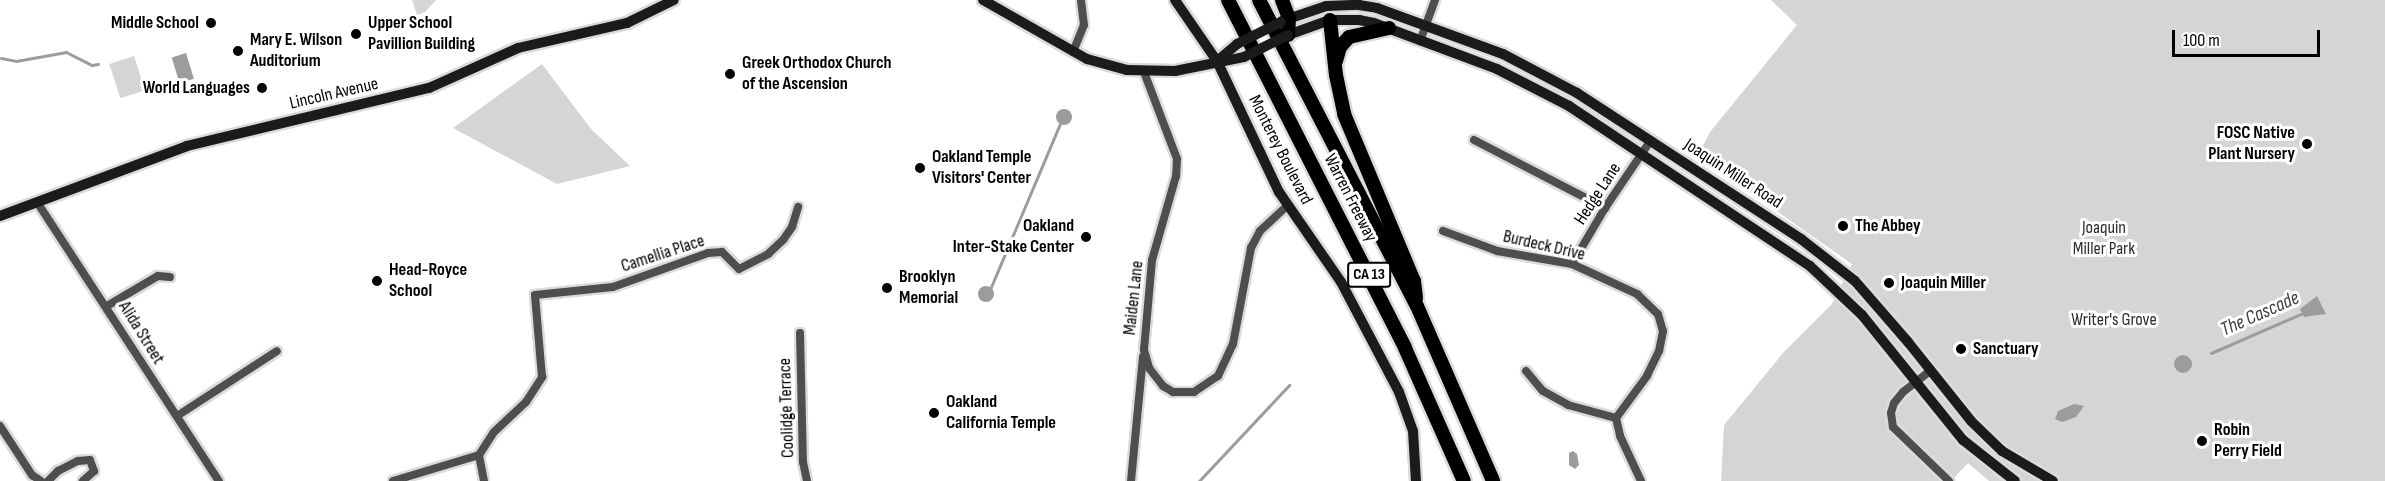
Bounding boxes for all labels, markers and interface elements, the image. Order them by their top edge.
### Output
place label: Middle School [111,12,199,34]
place label: Upper School Pavillion Building [368,13,475,56]
marker: Middle School [204,16,218,30]
scale bar [2175,18,2324,56]
marker: Upper School Pavillion Building [349,27,363,41]
place label: Mary E. Wilson Auditorium [250,30,342,72]
text: 100 m [2183,30,2220,51]
marker: Mary E. Wilson Auditorium [231,44,245,58]
place label: Greek Orthodox Church of the Ascension [742,53,891,96]
marker: Greek Orthodox Church of the Ascension [723,67,737,81]
street label: Lincoln Avenue [288,73,380,115]
place label: World Languages [143,77,250,99]
marker: World Languages [255,81,269,95]
street label: Monterey Boulevard [1243,92,1317,208]
place label: FOSC Native Plant Nursery [2208,123,2295,166]
street label: Joaquin Miller Road [1680,134,1786,214]
marker: FOSC Native Plant Nursery [2300,137,2314,151]
place label: Oakland Temple Visitors' Center [932,147,1031,190]
street label: Warren Freeway [1319,150,1381,246]
street label: Hedge Lane [1570,159,1626,229]
marker: Oakland Temple Visitors' Center [913,161,927,175]
place label: The Abbey [1855,215,1921,237]
place label: Oakland Inter-Stake Center [953,216,1074,258]
park label: Joaquin Miller Park [2073,218,2135,260]
marker: The Abbey [1836,219,1850,233]
street label: Burdeck Drive [1501,226,1587,266]
street label: Camellia Place [618,230,708,278]
marker: Oakland Inter-Stake Center [1079,230,1093,244]
place label: Head-Royce School [389,260,467,302]
street label: Maiden Lane [1119,260,1149,336]
road number: CA 13 [1346,262,1392,288]
place label: Brooklyn Memorial [899,267,958,310]
place label: Joaquin Miller [1901,272,1986,294]
marker: Head-Royce School [370,274,384,288]
marker: Joaquin Miller [1882,276,1896,290]
marker: Brooklyn Memorial [880,281,894,295]
water label: The Cascade [2217,286,2303,342]
street label: Alida Street [113,297,169,369]
park label: Writer's Grove [2071,309,2157,331]
place label: Sanctuary [1973,338,2038,360]
marker: Sanctuary [1954,342,1968,356]
street label: Coolidge Terrace [774,358,800,458]
place label: Oakland California Temple [946,392,1056,434]
marker: Oakland California Temple [927,406,941,420]
place label: Robin Perry Field [2214,420,2282,462]
marker: Robin Perry Field [2195,434,2209,448]

